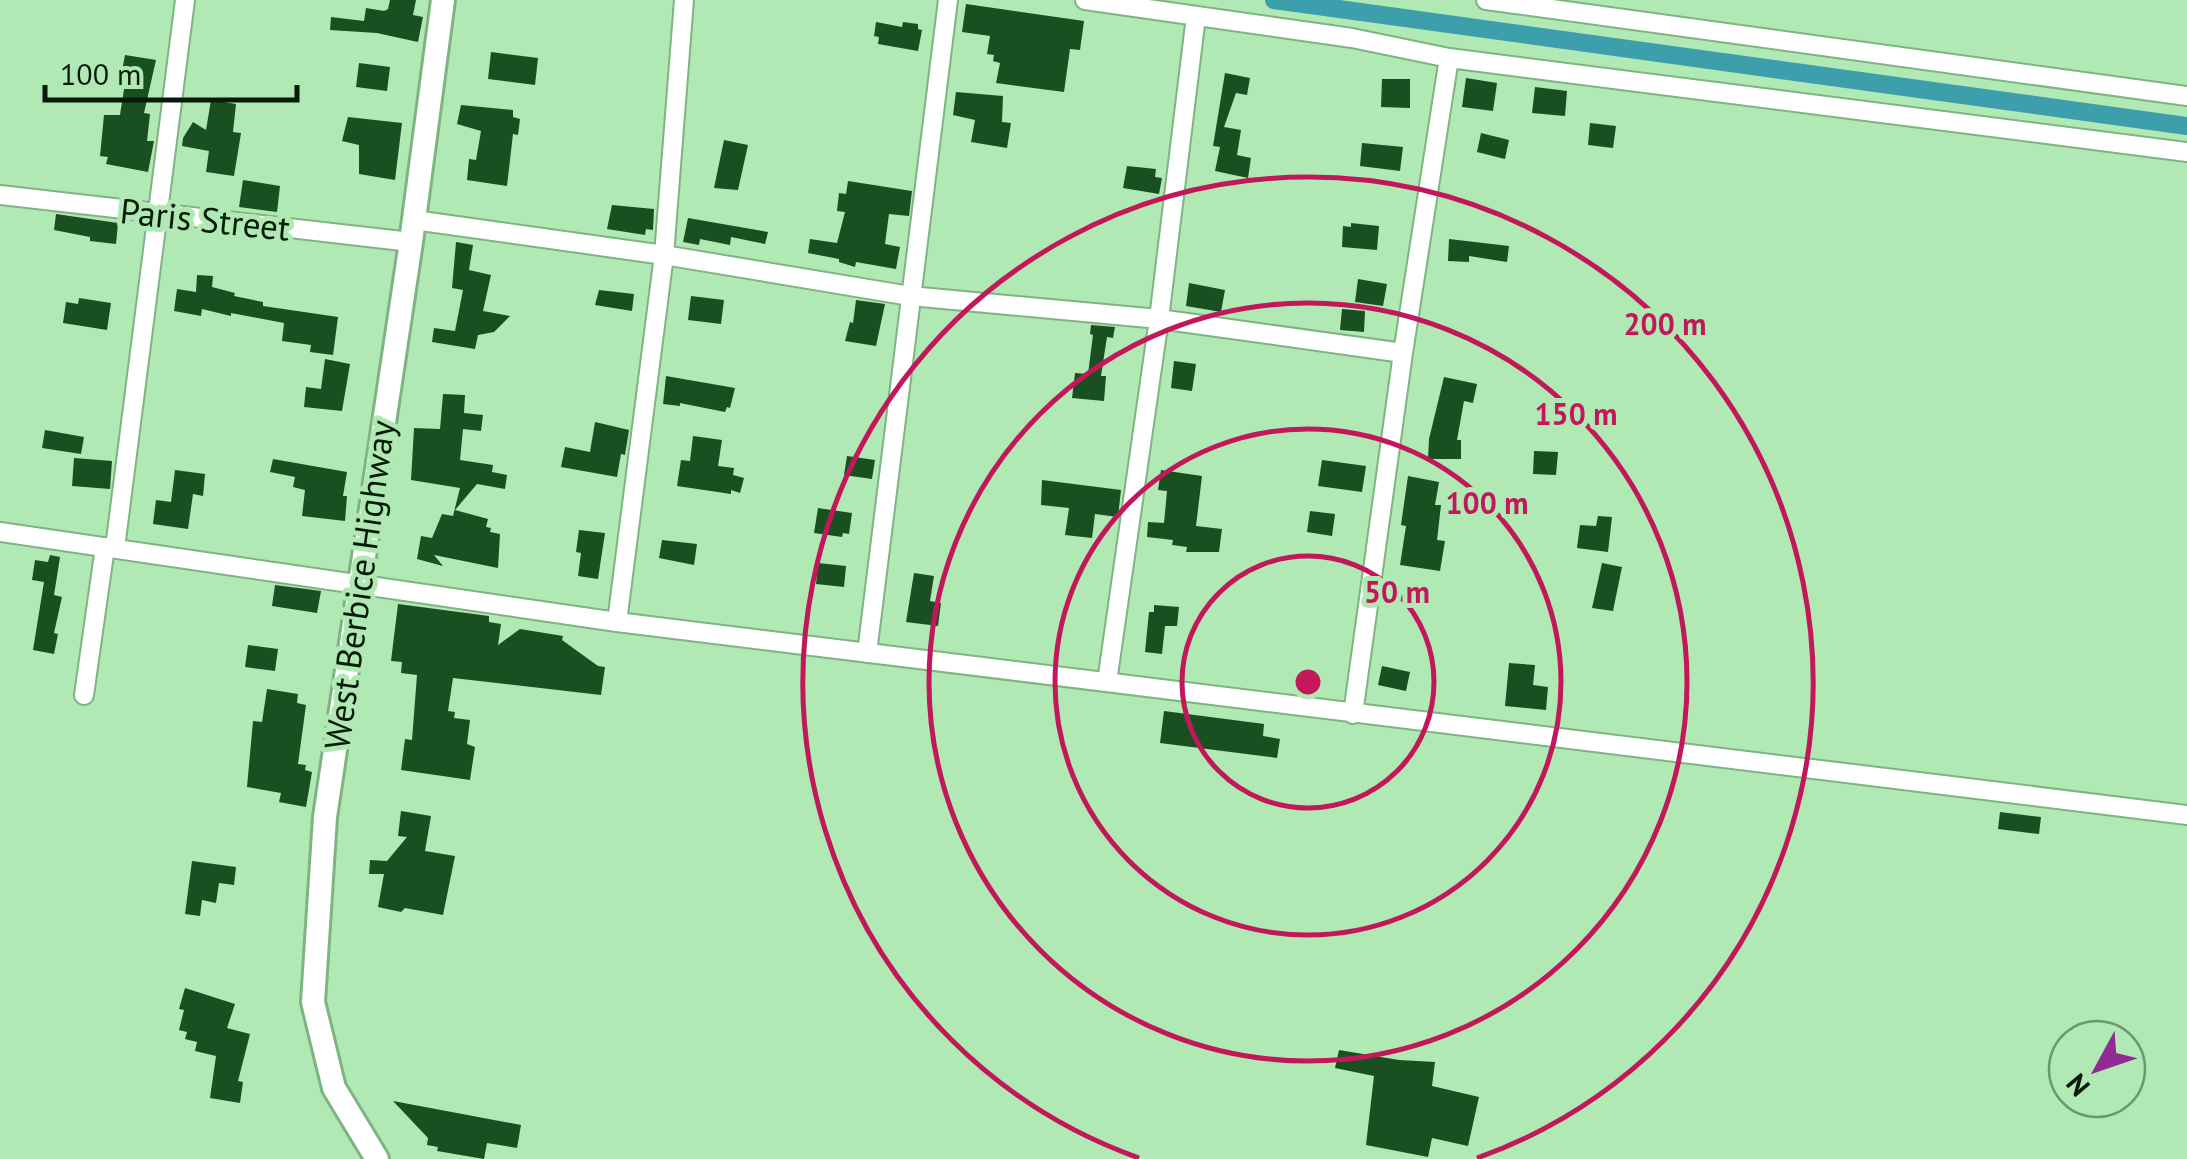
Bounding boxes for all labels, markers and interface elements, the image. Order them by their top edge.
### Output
scale bar [45,40,298,102]
text: 100 m [60,54,141,93]
street label: Paris Street [118,187,292,251]
text: 200 m [1624,304,1706,343]
text: 150 m [1535,394,1617,433]
street label: West Berbice Highway [313,417,405,752]
text: 100 m [1446,483,1528,522]
text: 50 m [1364,572,1430,611]
centre of rings [1290,664,1326,700]
north arrow [2047,1019,2147,1119]
text: N [2057,1066,2098,1104]

